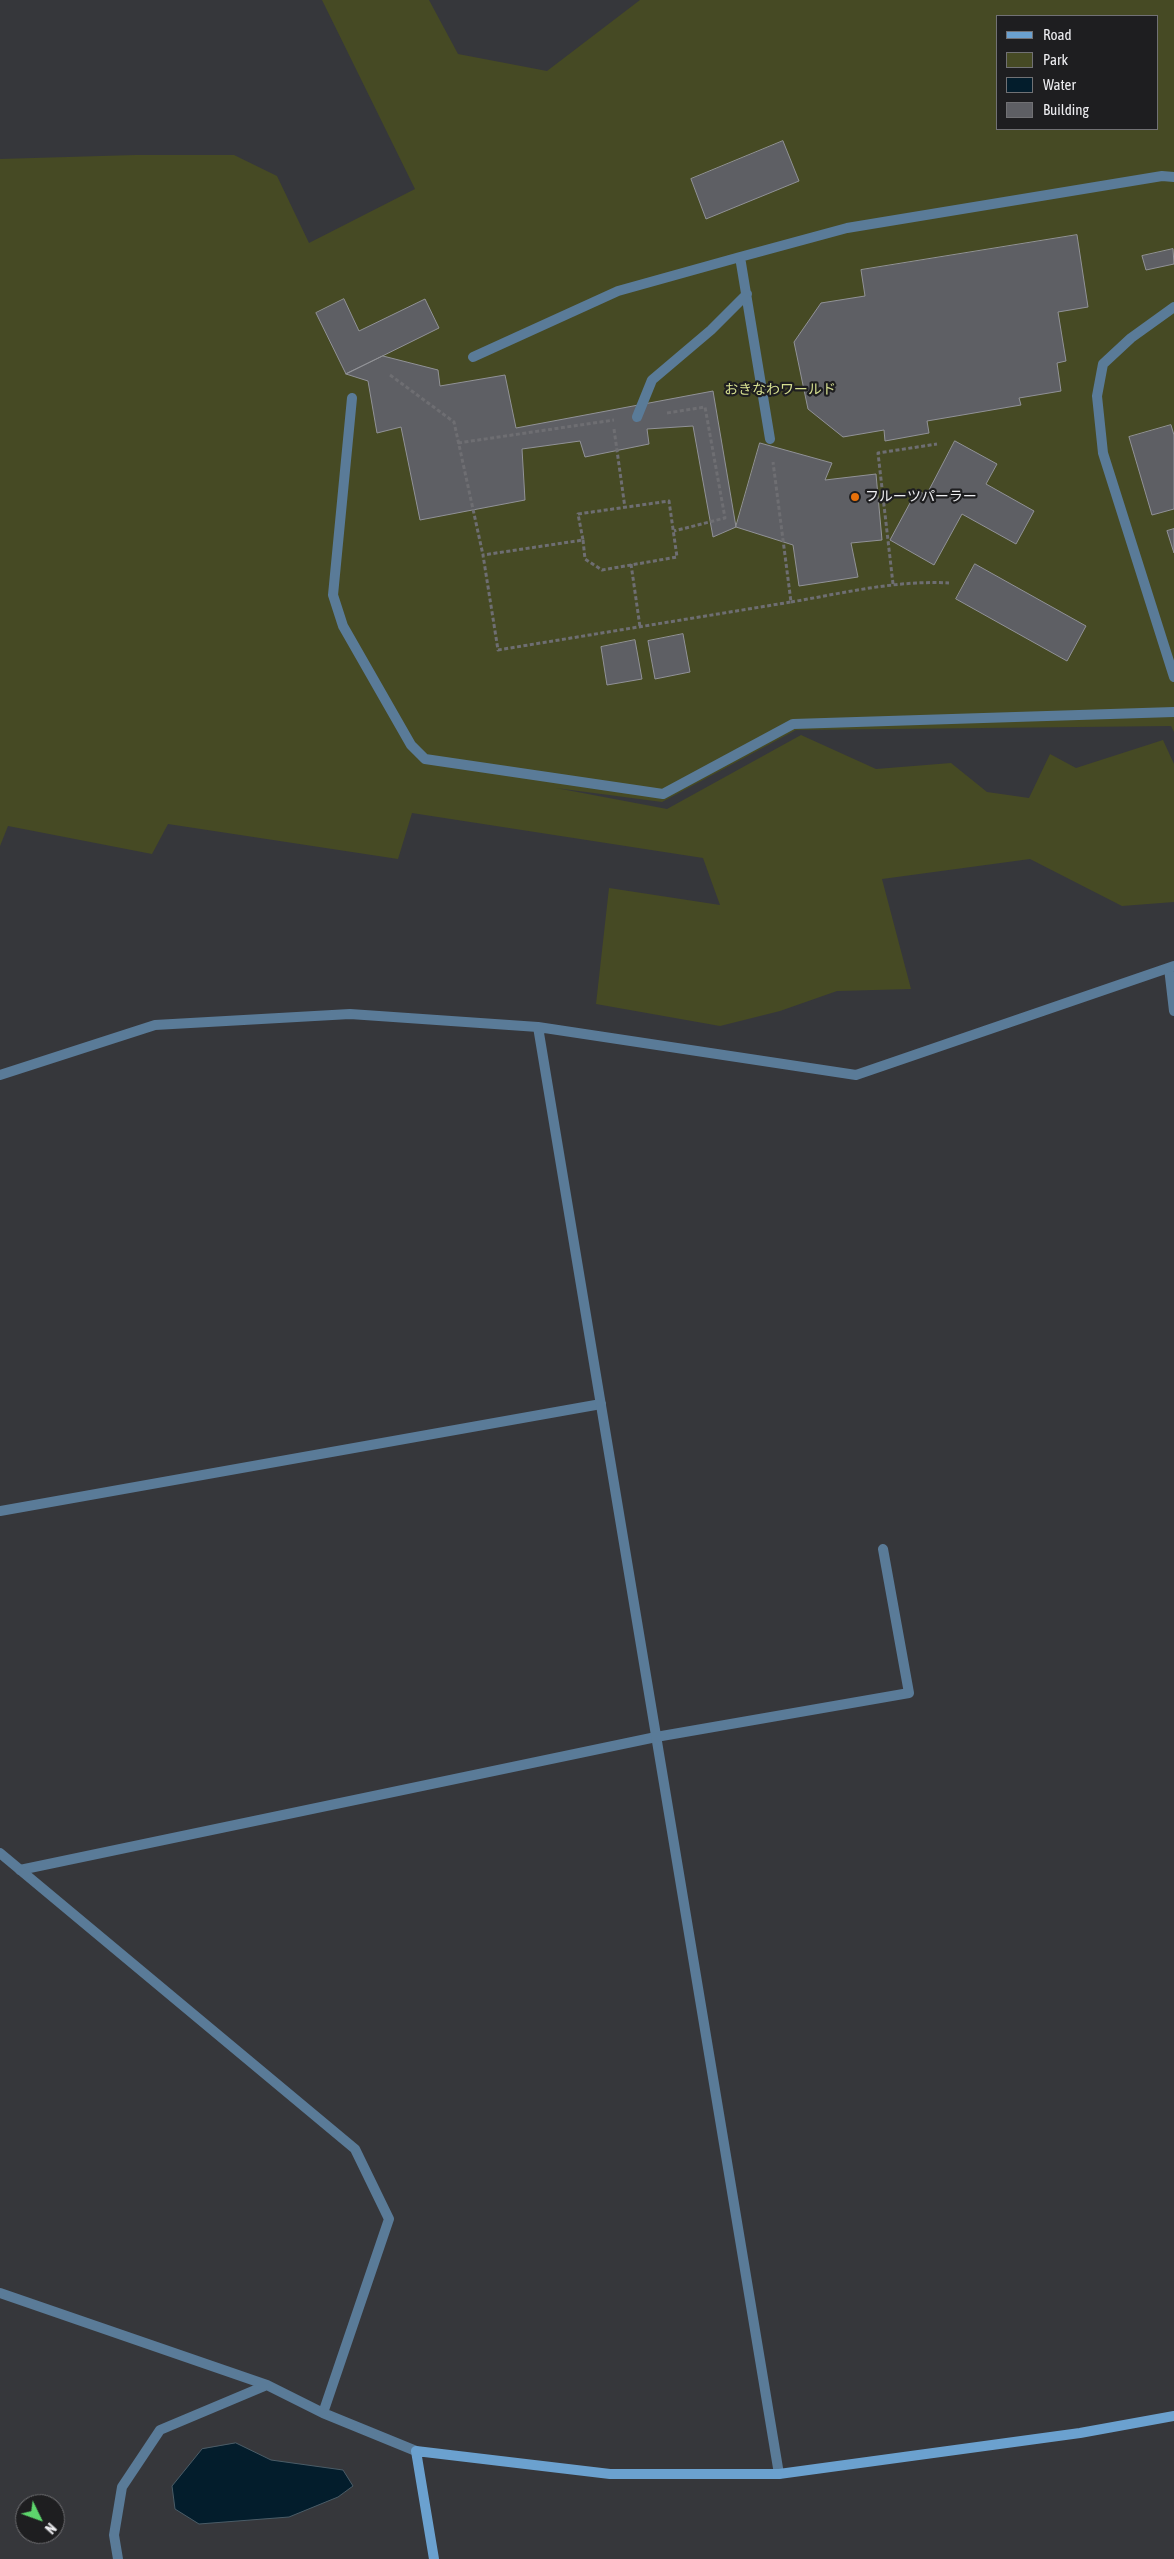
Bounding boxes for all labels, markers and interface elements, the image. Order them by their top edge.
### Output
legend [996,15,1159,130]
text: Road [1043,26,1072,43]
text: Park [1043,51,1068,68]
text: Water [1043,76,1076,93]
text: Building [1043,101,1089,118]
park label: おきなわワールド [724,382,836,398]
place label: フルーツパーラー [865,489,977,505]
marker: フルーツパーラー [849,491,861,503]
north arrow [15,2494,65,2544]
text: N [42,2520,59,2537]

